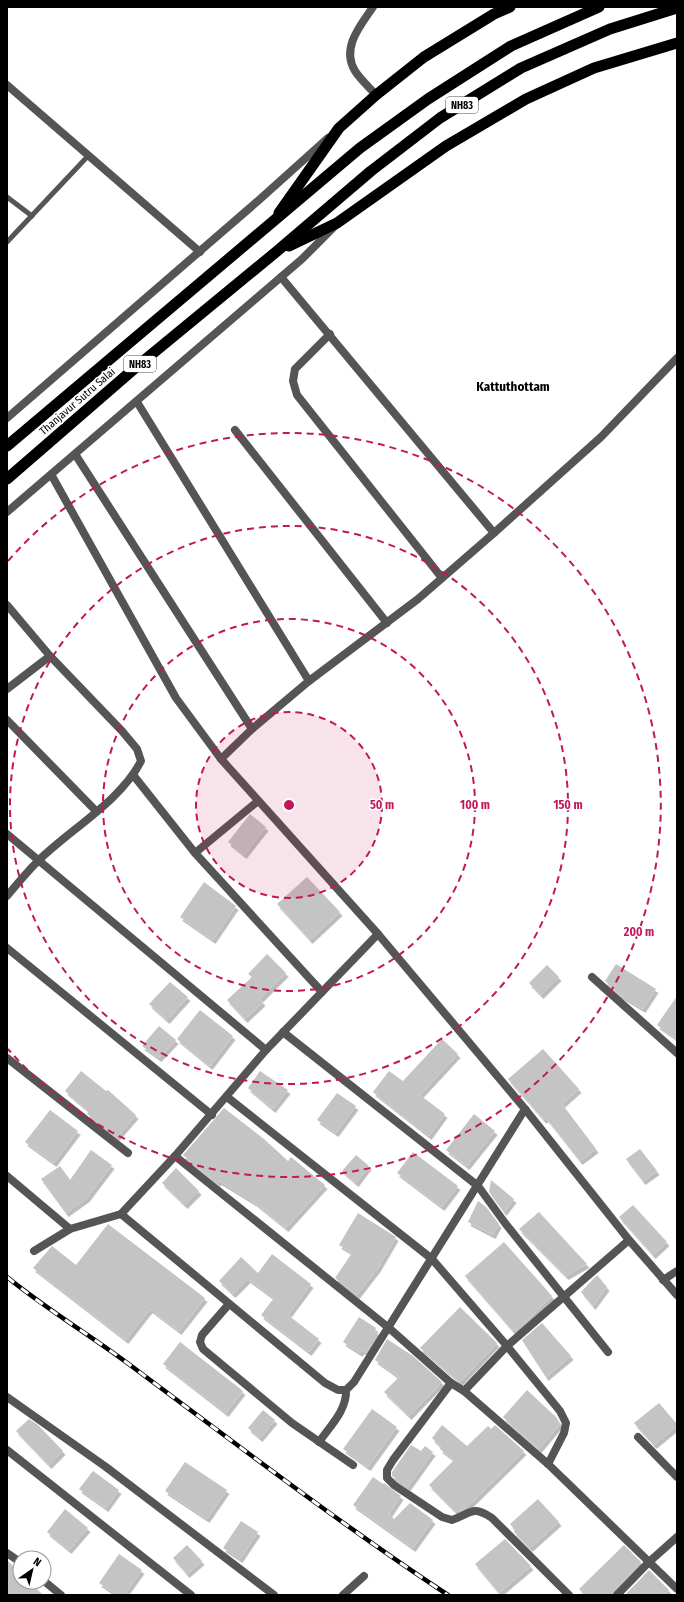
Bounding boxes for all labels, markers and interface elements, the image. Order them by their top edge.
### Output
road number: NH83 [446,97,478,113]
road number: NH83 [124,356,156,372]
street label: Thanjavur Sutru Salai [37,365,118,438]
district label: Kattuthottam [476,379,550,394]
centre of rings [282,798,296,812]
text: 50 m [370,798,394,812]
text: 100 m [460,798,490,812]
text: 150 m [553,798,583,812]
text: 200 m [623,925,654,939]
north arrow [12,1550,52,1590]
text: N [31,1555,44,1569]

